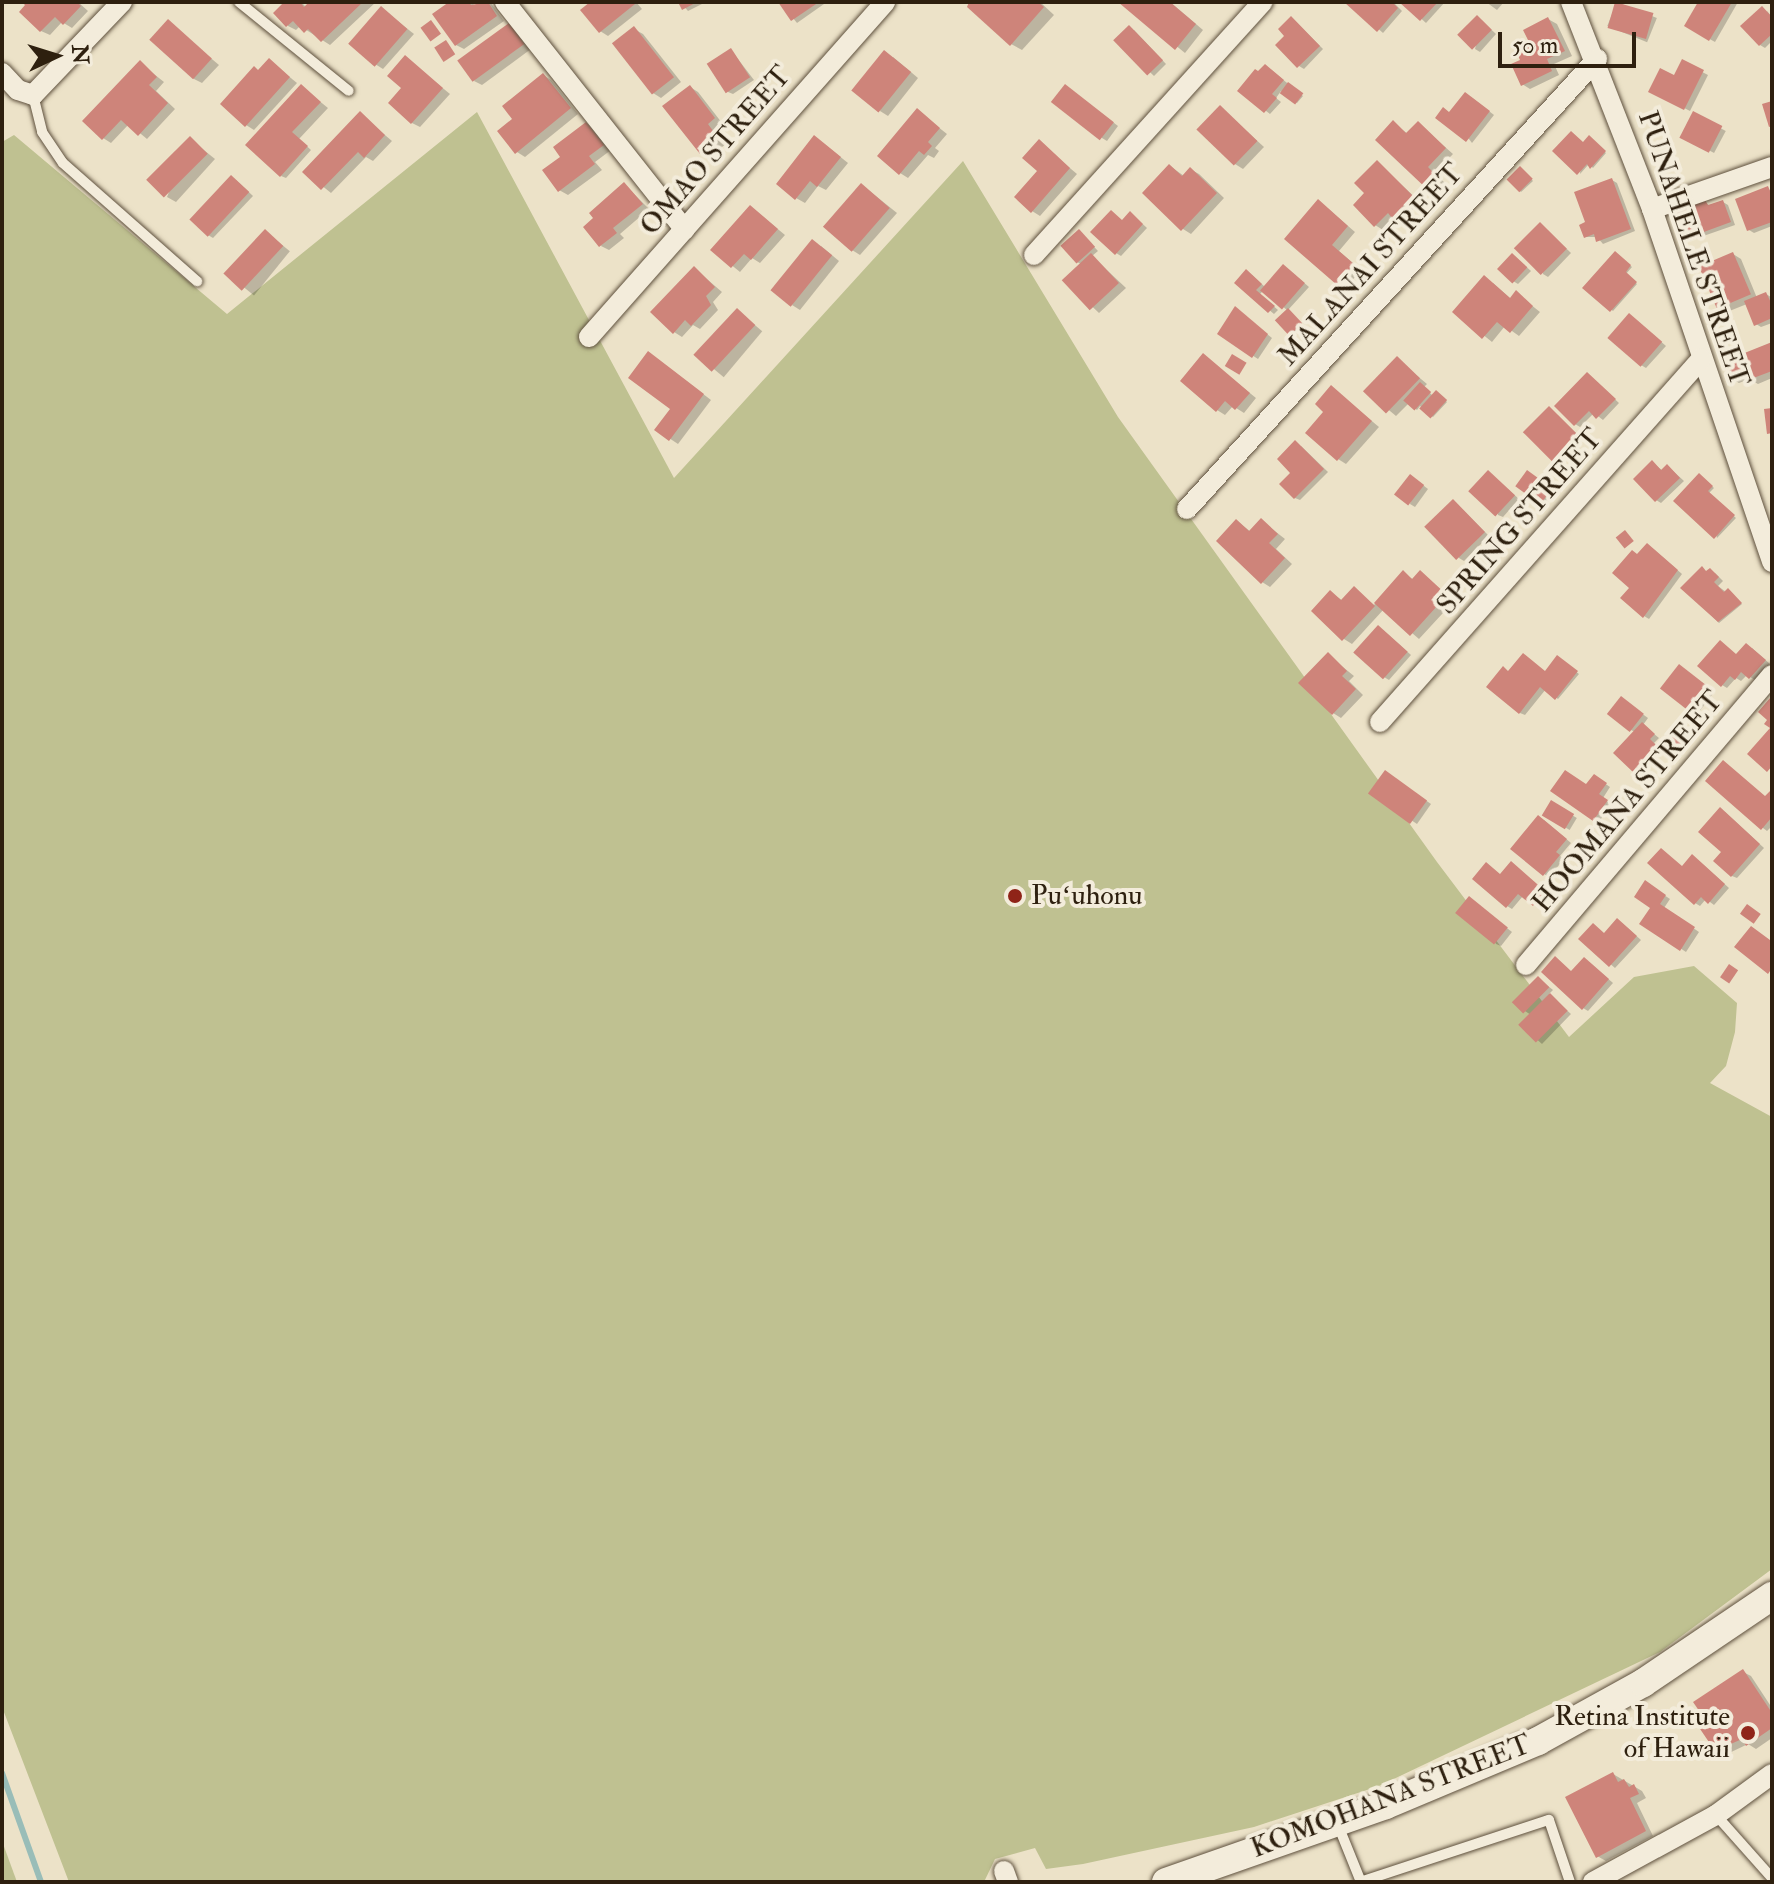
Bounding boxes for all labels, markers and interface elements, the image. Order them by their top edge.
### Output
north arrow [16,16,96,96]
scale bar [1502,16,1640,66]
text: 50 m [1512,30,1558,61]
text: N [65,44,95,65]
street label: OMAO STREET [633,60,799,242]
street label: PUNAHELE STREET [1630,107,1756,391]
street label: MALANAI STREET [1271,157,1471,373]
street label: SPRING STREET [1430,422,1610,622]
street label: HOOMANA STREET [1526,684,1730,920]
place label: Puʻuhonu [1031,879,1143,913]
marker: Puʻuhonu [1006,887,1024,905]
place label: Retina Institute of Hawaii [1554,1700,1730,1766]
marker: Retina Institute of Hawaii [1737,1722,1759,1744]
street label: KOMOHANA STREET [1246,1728,1536,1866]

